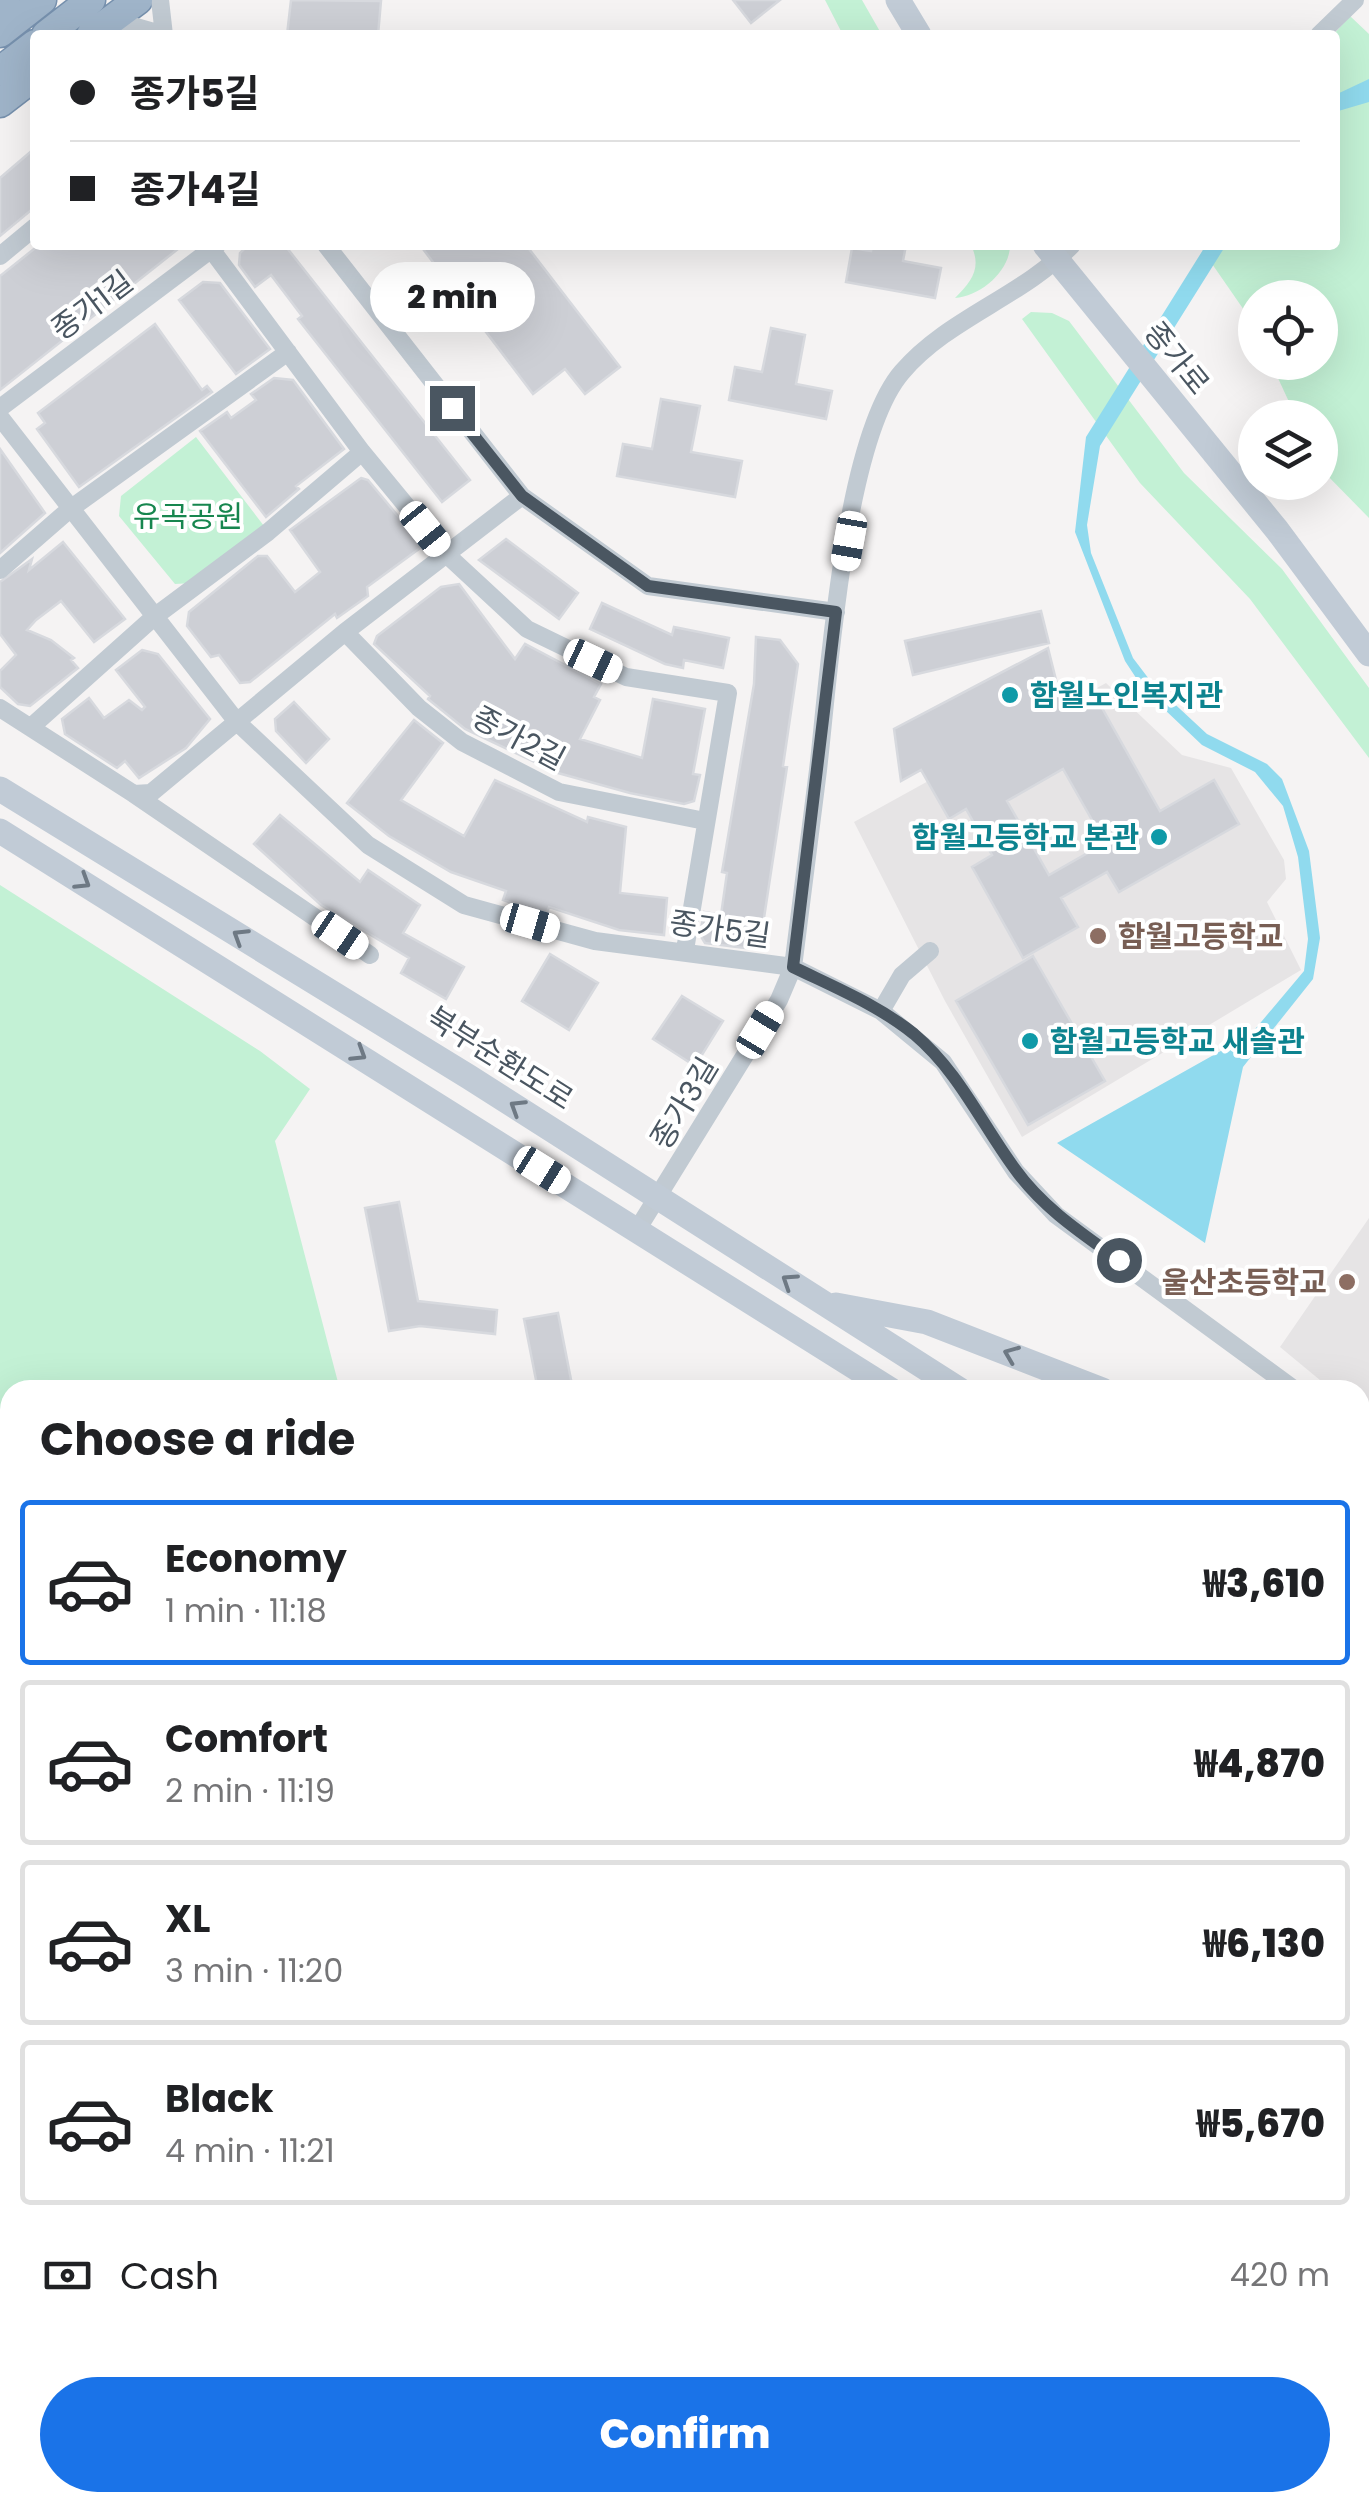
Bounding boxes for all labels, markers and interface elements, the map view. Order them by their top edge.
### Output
text: 종가5길 [130,67,260,120]
text: 종가4길 [130,163,261,216]
street label: 종가1길 [42,260,142,350]
callout: 2 min [370,263,534,333]
text: 2 min [407,274,498,319]
map controls [1238,280,1338,500]
button: locate [1238,280,1338,380]
street label: 종가로 [1134,312,1220,404]
route end [430,386,475,431]
button: layers [1238,400,1338,500]
park label: 유곡공원 [133,495,243,538]
car [394,496,456,562]
car [829,509,869,573]
car [559,635,627,687]
place label: 함월노인복지관 [1030,674,1223,717]
marker: 함월노인복지관 [999,684,1021,706]
street label: 종가2길 [465,696,573,780]
place label: 함월고등학교 본관 [912,816,1139,859]
marker: 함월고등학교 본관 [1148,826,1170,848]
one-way arrow [73,869,91,888]
car [497,900,563,946]
street label: 종가5길 [667,901,773,957]
car [307,906,373,964]
place label: 함월고등학교 [1118,915,1284,958]
marker: 함월고등학교 [1087,925,1109,947]
one-way arrow [233,929,251,948]
street label: 북부순환도로 [418,996,582,1120]
car [732,997,788,1063]
place label: 함월고등학교 새솔관 [1050,1020,1305,1063]
marker: 함월고등학교 새솔관 [1019,1030,1041,1052]
one-way arrow [348,1042,366,1061]
street label: 종가3길 [640,1049,728,1157]
one-way arrow [509,1100,527,1119]
car [509,1141,575,1199]
route start [1097,1238,1142,1283]
place label: 울산초등학교 [1161,1261,1327,1304]
marker: 울산초등학교 [1336,1271,1358,1293]
one-way arrow [782,1274,800,1293]
one-way arrow [1004,1345,1021,1365]
text: Choose a ride [40,1408,355,1471]
text: Economy [165,1532,347,1585]
icon: car [45,1538,135,1628]
text: ₩3,610 [1203,1557,1325,1610]
text: 1 min · 11:18 [165,1588,327,1633]
text: Comfort [165,1712,328,1765]
icon: car [45,1718,135,1808]
text: ₩4,870 [1194,1737,1325,1790]
text: 2 min · 11:19 [165,1768,335,1813]
text: XL [165,1892,210,1945]
icon: car [45,1898,135,1988]
text: ₩6,130 [1203,1917,1325,1970]
text: 3 min · 11:20 [165,1948,343,1993]
text: Black [165,2072,274,2125]
icon: car [45,2078,135,2168]
text: ₩5,670 [1196,2097,1325,2150]
text: 4 min · 11:21 [165,2128,335,2173]
icon: cash [40,2248,95,2303]
text: Cash [120,2249,219,2302]
text: 420 m [1230,2252,1330,2297]
button: Confirm [40,2377,1330,2492]

